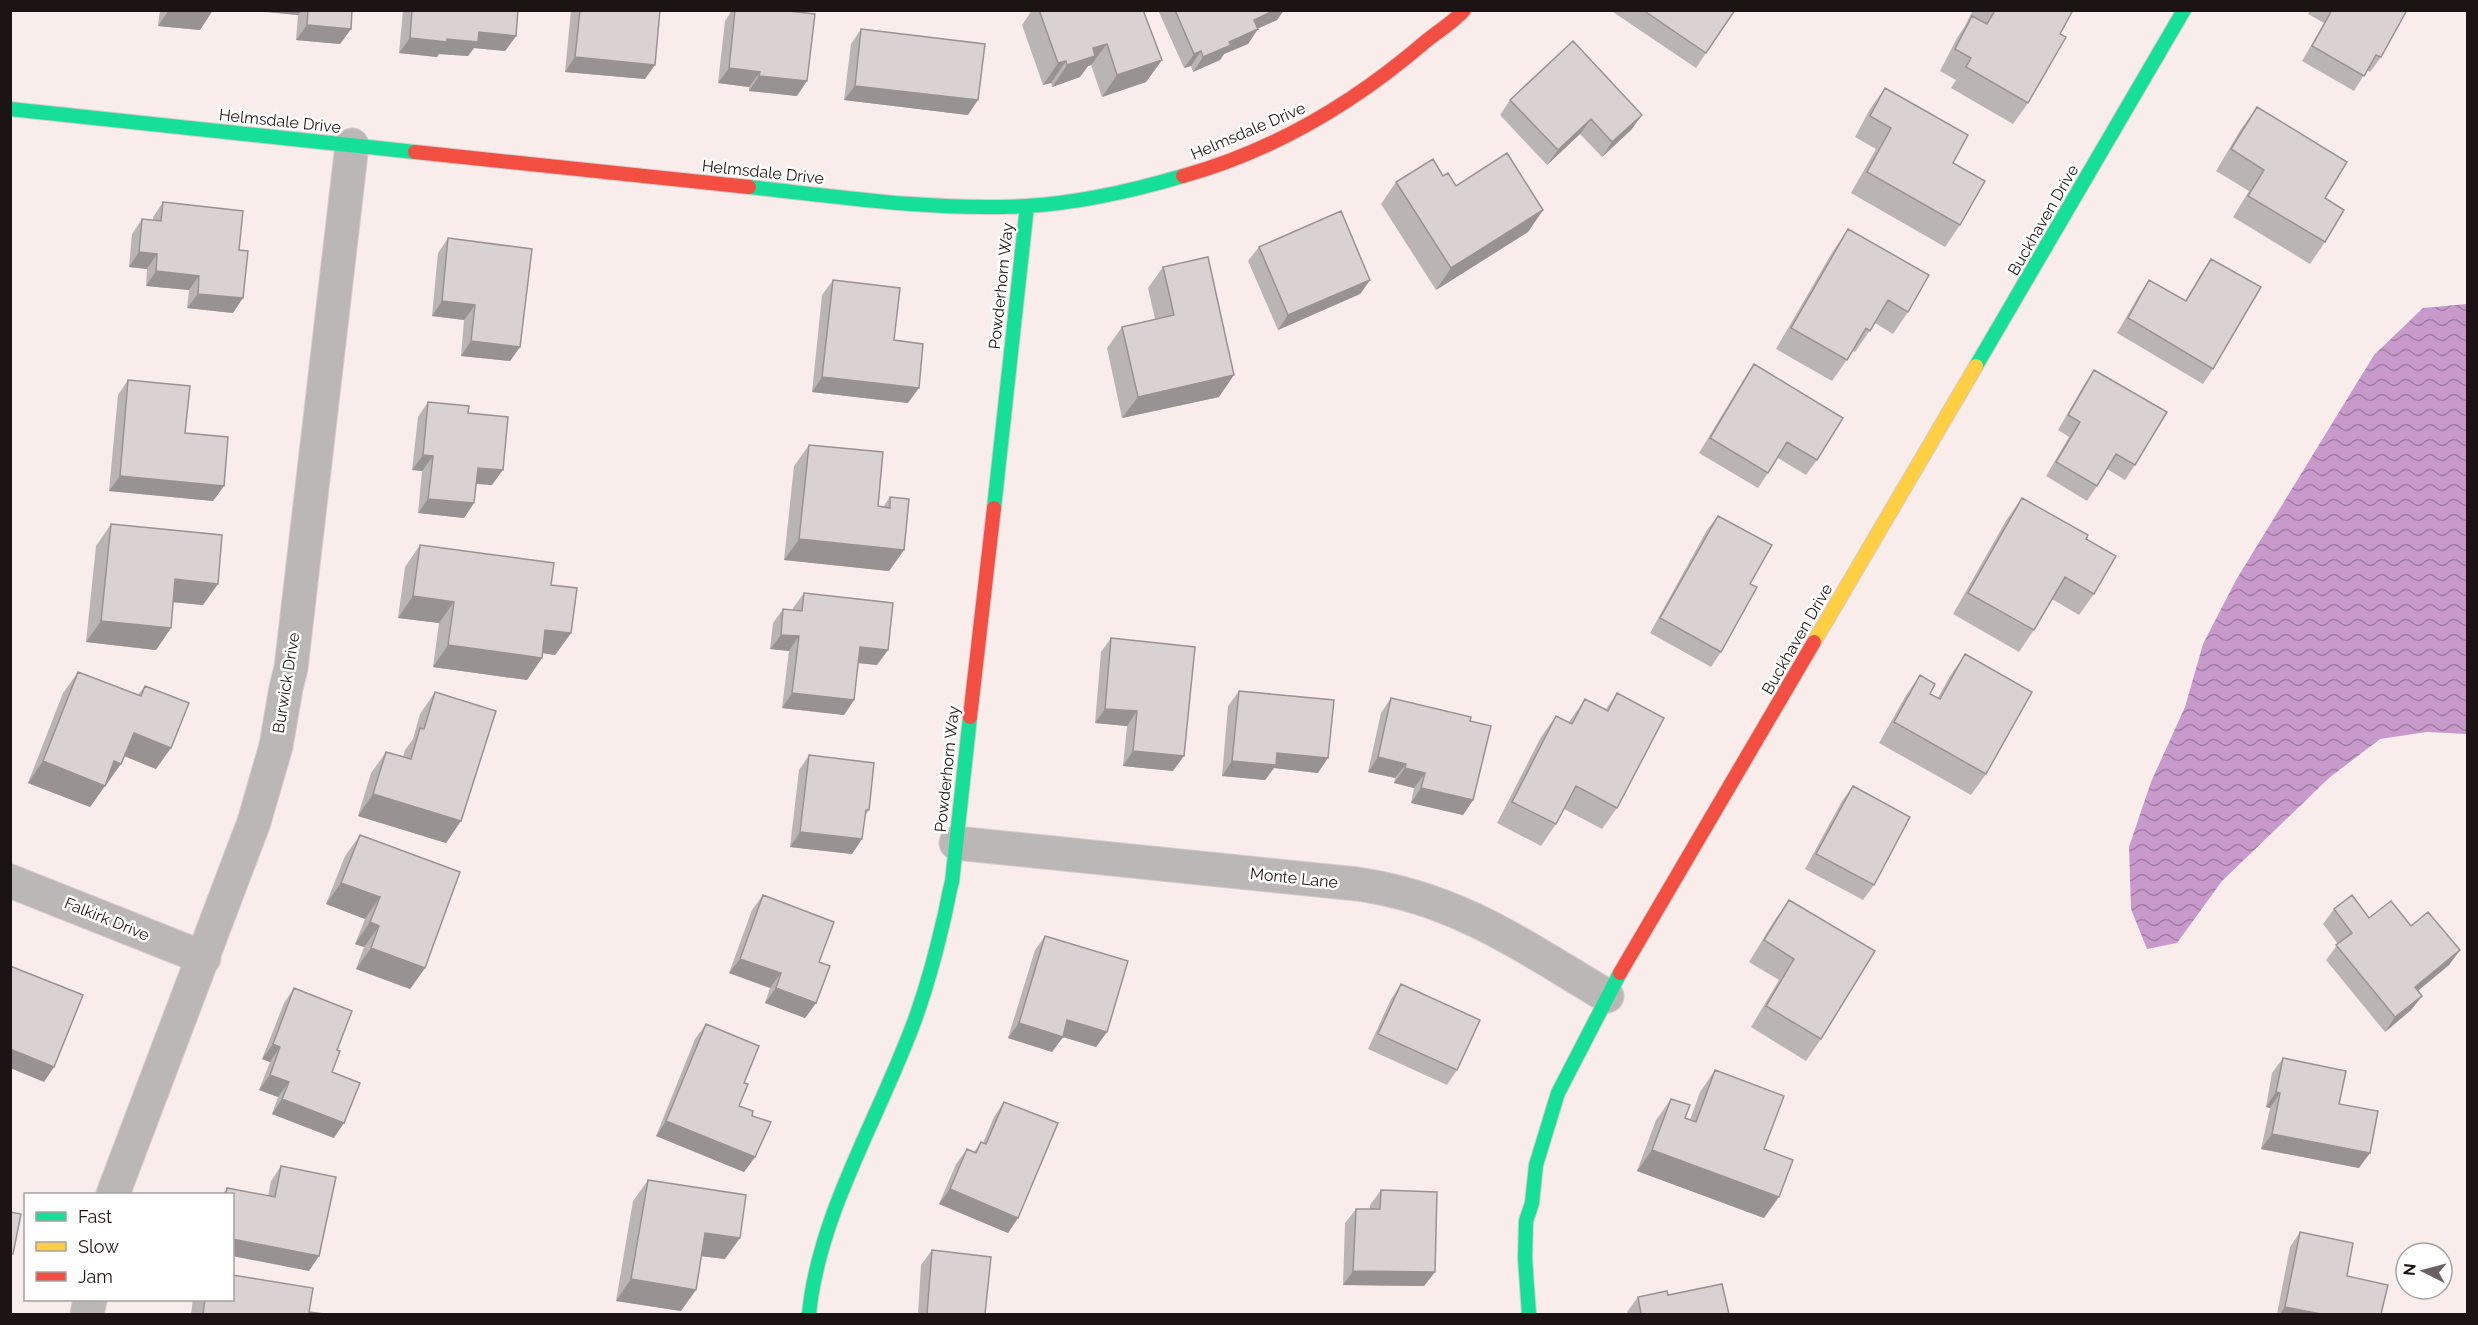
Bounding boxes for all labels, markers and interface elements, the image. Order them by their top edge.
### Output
street label: Helmsdale Drive [1188,98,1308,164]
street label: Helmsdale Drive [218,105,342,137]
street label: Helmsdale Drive [701,156,825,188]
street label: Buckhaven Drive [2004,161,2082,279]
street label: Powderhorn Way [985,221,1017,350]
street label: Buckhaven Drive [1758,580,1836,698]
street label: Burwick Drive [269,631,303,735]
street label: Powderhorn Way [931,704,963,833]
street label: Monte Lane [1249,864,1339,892]
street label: Falkirk Drive [62,893,152,945]
legend [24,1193,234,1301]
text: Fast [78,1206,112,1227]
text: Slow [78,1236,119,1257]
north arrow [2394,1241,2454,1301]
text: N [2399,1262,2420,1277]
text: Jam [78,1266,113,1287]

